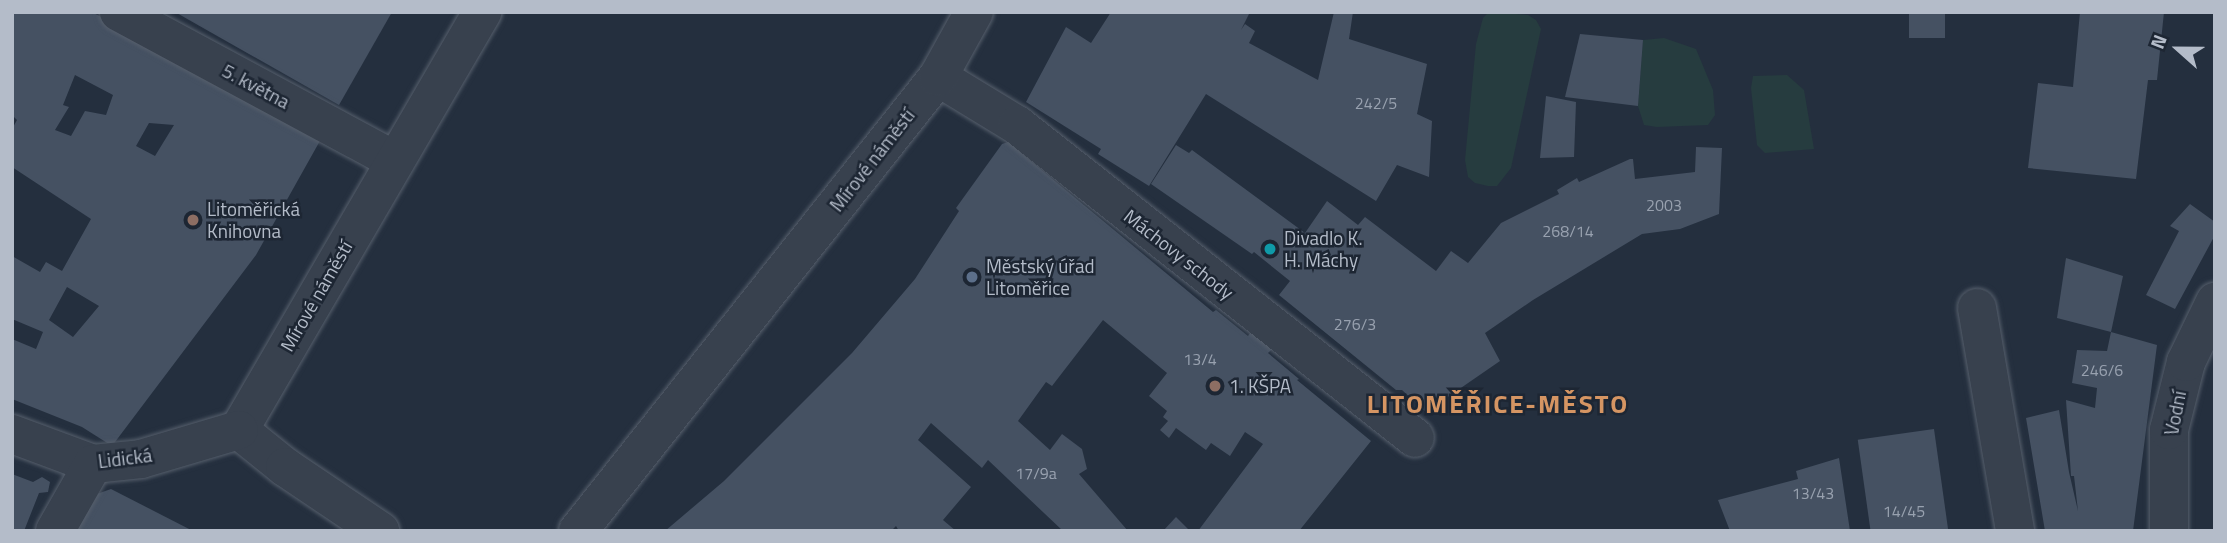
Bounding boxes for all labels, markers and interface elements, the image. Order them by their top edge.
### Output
north arrow [2143,14,2213,84]
text: N [2142,30,2174,53]
street label: 5. května [218,59,294,113]
house number: 242/5 [1355,93,1397,113]
street label: Mírové náměstí [825,104,919,216]
house number: 2003 [1646,195,1682,215]
place label: Litoměřická Knihovna [207,198,300,242]
street label: Máchovy schody [1120,204,1238,304]
marker: Litoměřická Knihovna [185,212,201,228]
house number: 268/14 [1542,221,1594,241]
place label: Divadlo K. H. Máchy [1284,227,1362,271]
street label: Mírové náměstí [275,237,357,355]
marker: Divadlo K. H. Máchy [1262,241,1278,257]
place label: Městský úřad Litoměřice [986,255,1094,299]
marker: Městský úřad Litoměřice [964,269,980,285]
house number: 276/3 [1334,314,1376,334]
house number: 13/4 [1183,349,1217,369]
house number: 246/6 [2081,360,2123,380]
place label: 1. KŠPA [1229,375,1291,397]
marker: 1. KŠPA [1207,378,1223,394]
district label: LITOMĚŘICE-MĚSTO [1369,388,1627,420]
street label: Vodní [2160,389,2190,437]
street label: Lidická [97,443,153,473]
house number: 17/9a [1015,463,1057,483]
house number: 13/43 [1792,483,1834,503]
house number: 14/45 [1883,501,1925,521]

